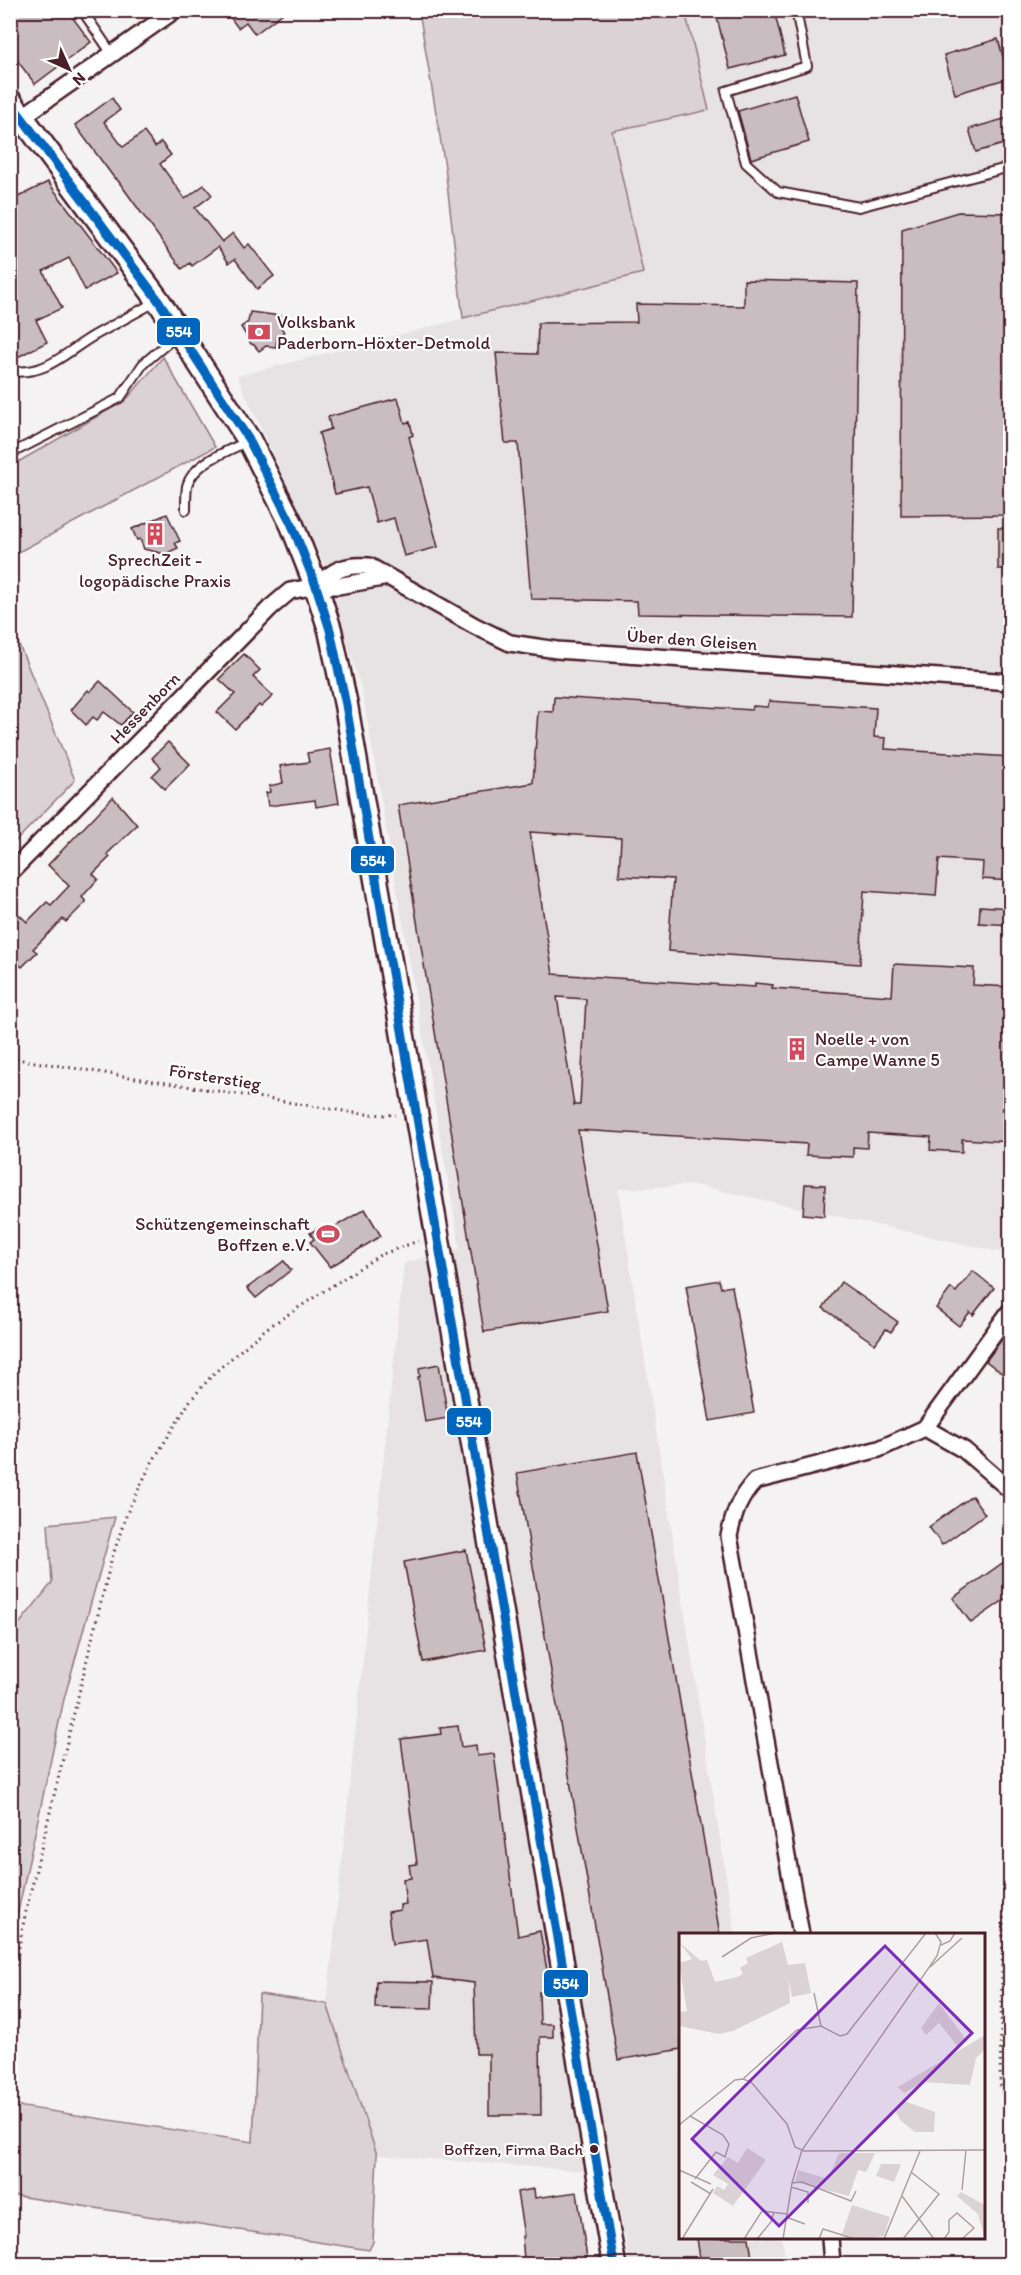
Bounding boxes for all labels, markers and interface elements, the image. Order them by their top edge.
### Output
north arrow [39,39,99,99]
text: N [69,69,90,90]
place label: Volksbank Paderborn-Höxter-Detmold [277,311,490,354]
line badge: 554 [156,317,201,346]
bank icon: Volksbank Paderborn-Höxter-Detmold [246,319,272,345]
text: 554 [166,322,193,341]
building icon: SprechZeit - logopädische Praxis [142,521,168,547]
place label: SprechZeit - logopädische Praxis [79,549,231,592]
street label: Über den Gleisen [626,624,758,656]
street label: Hessenborn [105,668,185,748]
line badge: 554 [350,845,395,874]
text: 554 [360,851,387,870]
place label: Noelle + von Campe Wanne 5 [815,1028,940,1071]
building icon: Noelle + von Campe Wanne 5 [784,1036,810,1062]
street label: Försterstieg [167,1059,263,1095]
place label: Schützengemeinschaft Boffzen e.V. [135,1213,310,1256]
sports icon: Schützengemeinschaft Boffzen e.V. [315,1221,341,1247]
line badge: 554 [446,1407,492,1436]
text: 554 [456,1412,483,1431]
inset map [679,1933,985,2239]
line badge: 554 [543,1969,589,1998]
text: 554 [553,1974,580,1993]
place label: Boffzen, Firma Bach [444,2140,583,2159]
marker: Boffzen, Firma Bach [588,2143,600,2155]

